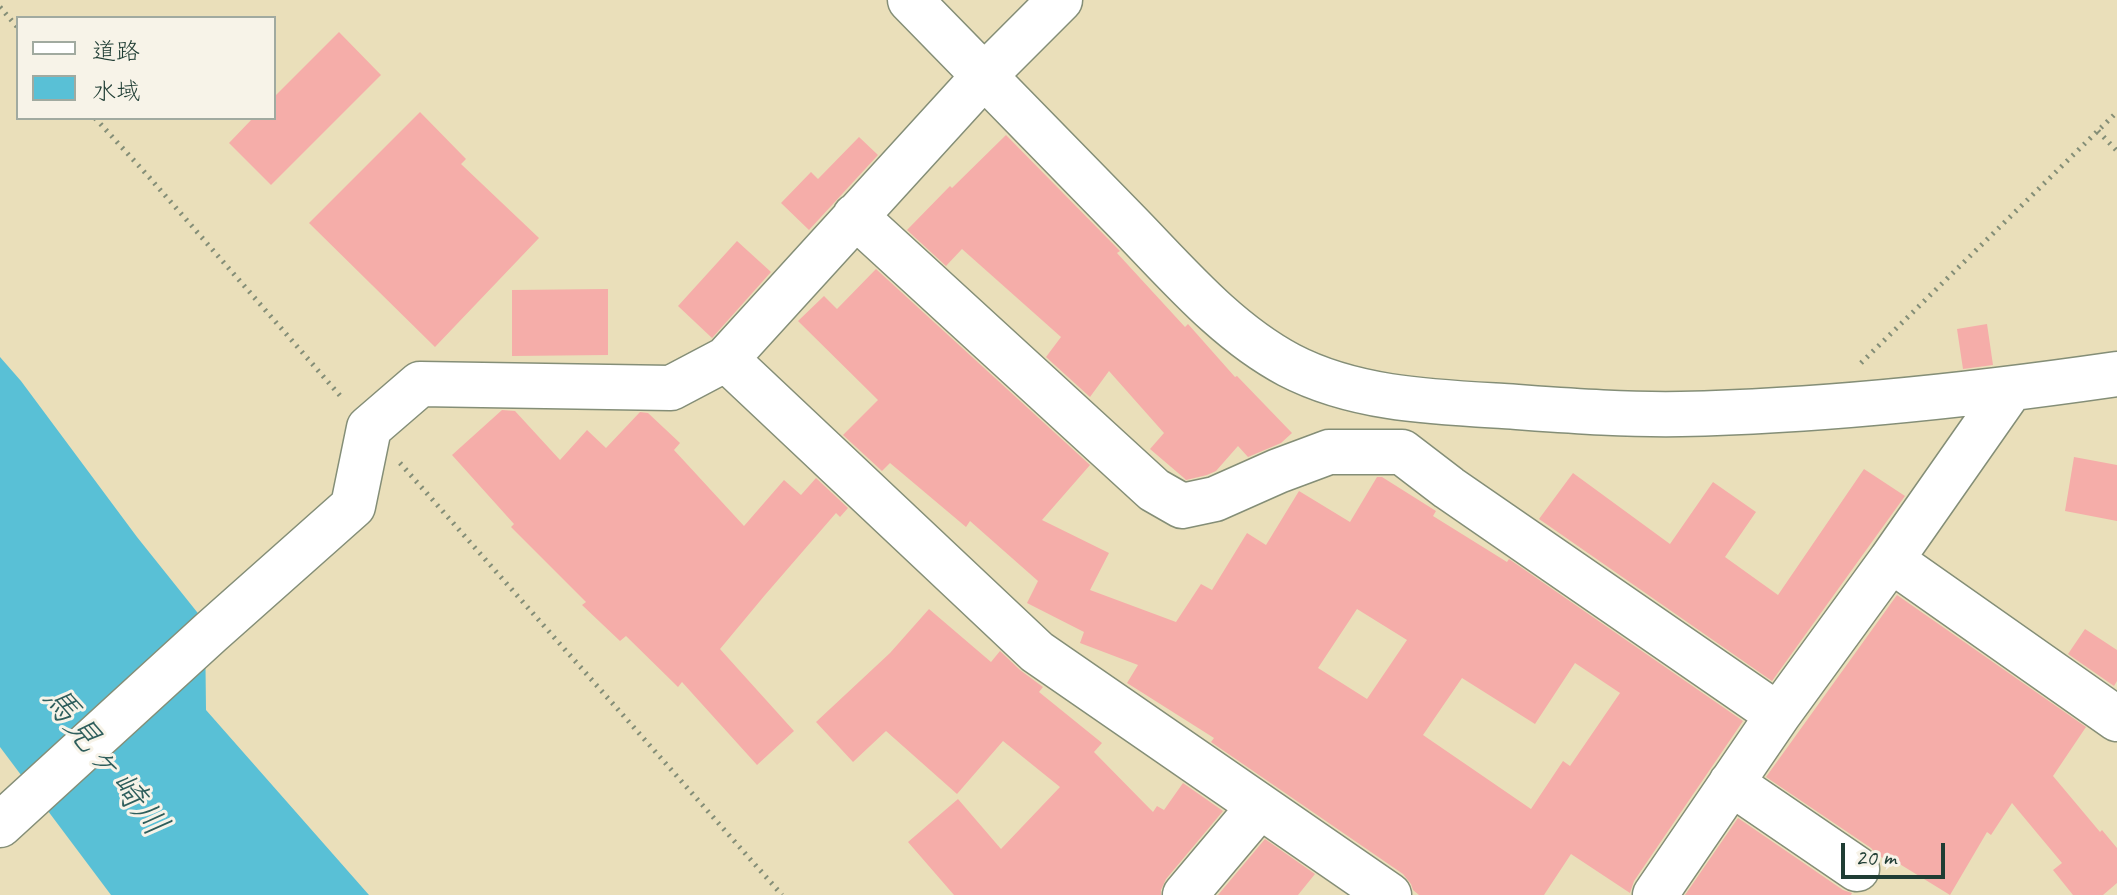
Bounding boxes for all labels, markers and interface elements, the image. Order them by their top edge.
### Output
legend [16,16,276,120]
text: 道路 [92,36,140,66]
text: 水域 [92,76,140,106]
water label: 馬見ヶ崎川 [32,678,176,846]
scale bar [1845,827,1949,877]
text: 20 m [1855,842,1896,872]

